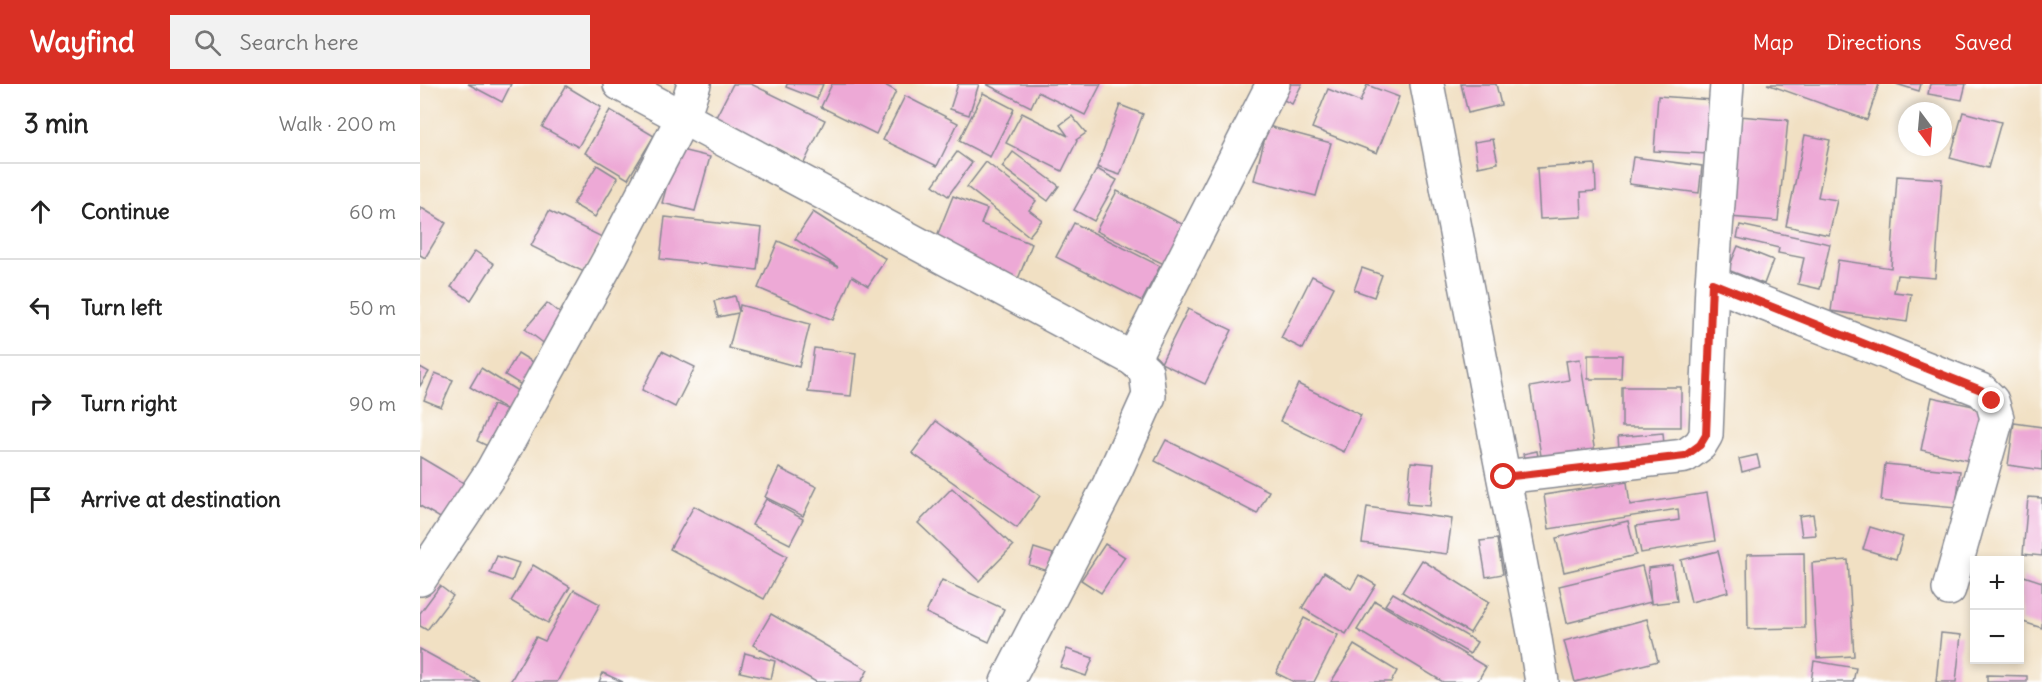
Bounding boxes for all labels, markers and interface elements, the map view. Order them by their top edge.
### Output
search box [170,15,590,69]
text: Wayfind [30,24,134,60]
icon: search [191,26,224,59]
text: Search here [239,28,359,56]
text: Map [1753,29,1794,56]
text: Directions [1827,29,1921,56]
text: Saved [1954,29,2012,56]
north arrow [1898,102,1952,156]
text: 3 min [24,107,89,140]
text: Walk · 200 m [279,111,396,136]
icon: ahead [24,195,57,228]
text: Continue [81,197,170,225]
text: 60 m [349,199,396,224]
icon: left [24,291,57,324]
text: Turn left [81,293,162,321]
text: 50 m [349,295,396,320]
icon: right [24,387,57,420]
route end [1978,387,2004,413]
text: Turn right [81,389,177,417]
text: 90 m [349,391,396,416]
route start [1490,463,1516,489]
icon: arrive [24,483,57,516]
text: Arrive at destination [81,485,281,513]
map controls [1970,556,2024,664]
button: + [1970,556,2024,610]
button: − [1970,610,2024,664]

